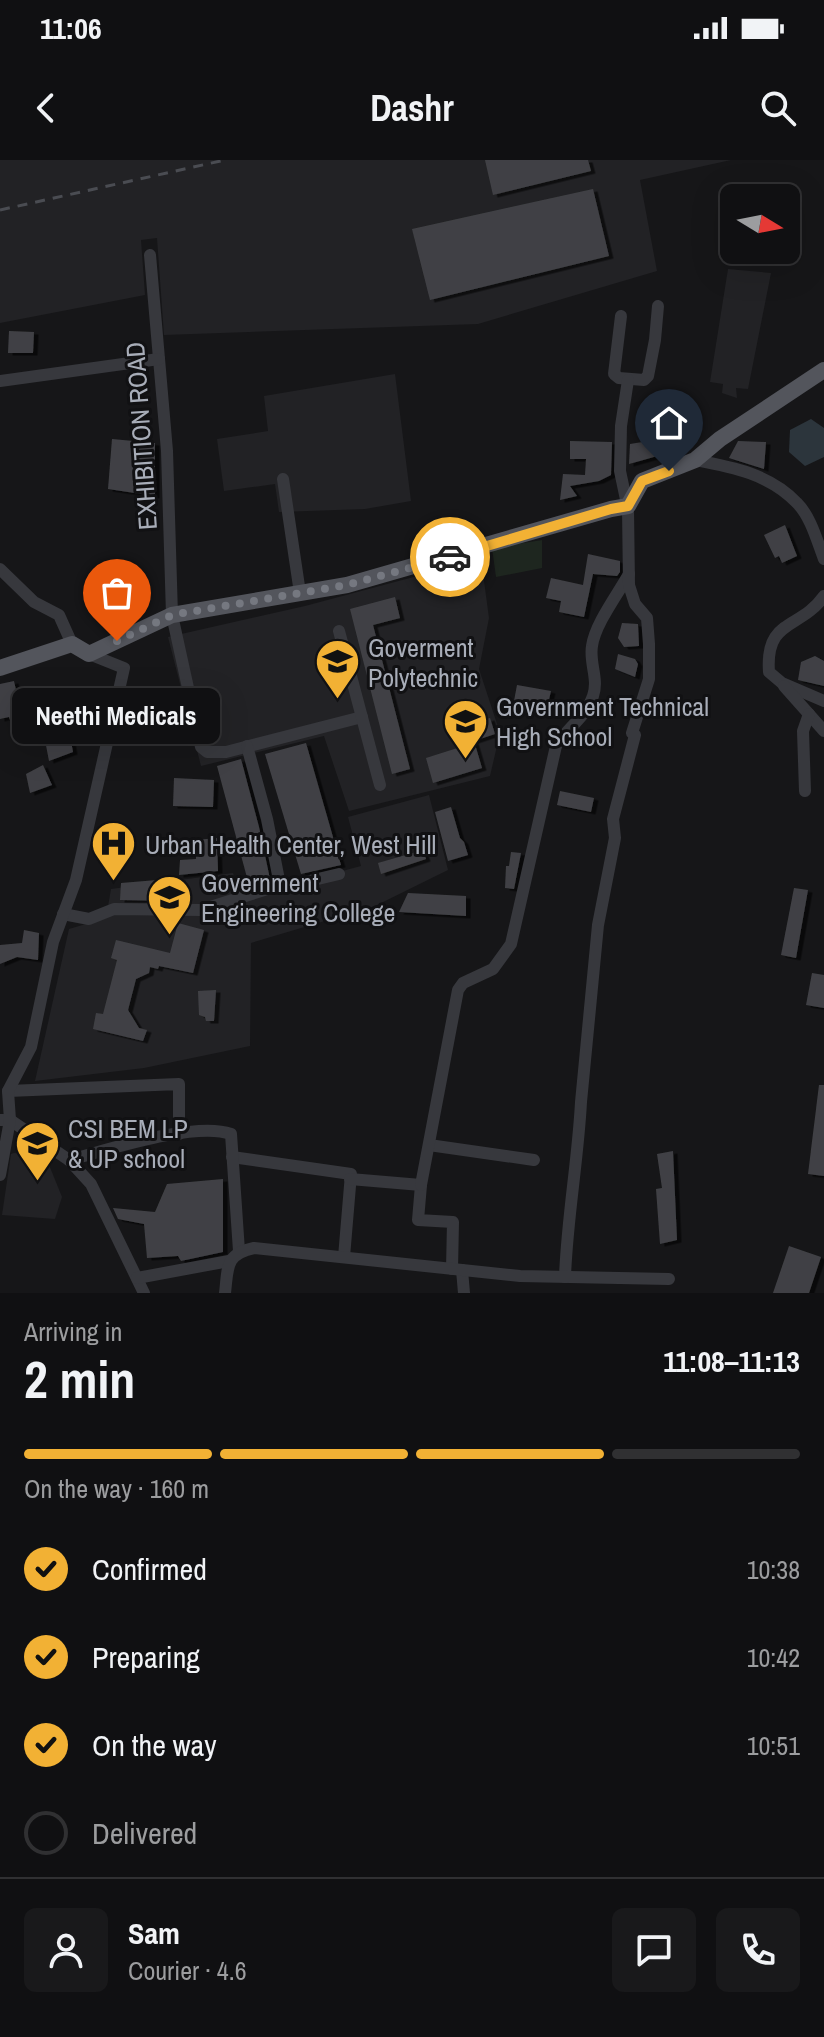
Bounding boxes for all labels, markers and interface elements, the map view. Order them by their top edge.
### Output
text: 11:06 [40,8,102,48]
text: Dashr [370,84,454,132]
icon: back [24,86,68,130]
icon: search [756,86,800,130]
north arrow [720,184,800,264]
map controls [720,184,800,264]
street label: EXHIBITION ROAD [117,341,165,531]
pin [635,389,703,471]
icon: home [647,401,691,445]
courier [410,517,490,597]
icon: car [428,535,472,579]
pin [83,559,151,641]
icon: bag [95,571,139,615]
place label: Goverment Polytechnic [368,630,478,695]
school or university icon: Goverment Polytechnic [313,638,361,701]
callout: Neethi Medicals [13,689,221,745]
place label: Government Technical High School [496,689,709,754]
school or university icon: Government Technical High School [441,697,489,760]
text: Neethi Medicals [35,698,197,733]
hospital icon: Urban Health Center, West Hill [90,820,138,883]
place label: Urban Health Center, West Hill [145,827,436,862]
place label: Government Engineering College [201,865,395,930]
school or university icon: Government Engineering College [146,873,194,936]
place label: CSI BEM LP & UP school [68,1111,188,1176]
school or university icon: CSI BEM LP & UP school [13,1119,61,1182]
text: Arriving in [24,1314,122,1349]
text: 11:08–11:13 [663,1341,800,1381]
text: 2 min [24,1344,135,1414]
text: On the way · 160 m [24,1471,209,1506]
icon: check [24,1547,68,1591]
text: Confirmed [92,1549,207,1589]
text: 10:38 [747,1552,800,1587]
icon: check [24,1635,68,1679]
text: Preparing [92,1637,200,1677]
text: 10:42 [747,1640,800,1675]
icon: check [24,1723,68,1767]
text: On the way [92,1725,216,1765]
text: 10:51 [747,1728,800,1763]
text: Delivered [92,1813,197,1853]
button: person [24,1908,108,1992]
button: chat [612,1908,696,1992]
button: phone [716,1908,800,1992]
text: Sam [128,1913,180,1953]
text: Courier · 4.6 [128,1953,247,1988]

